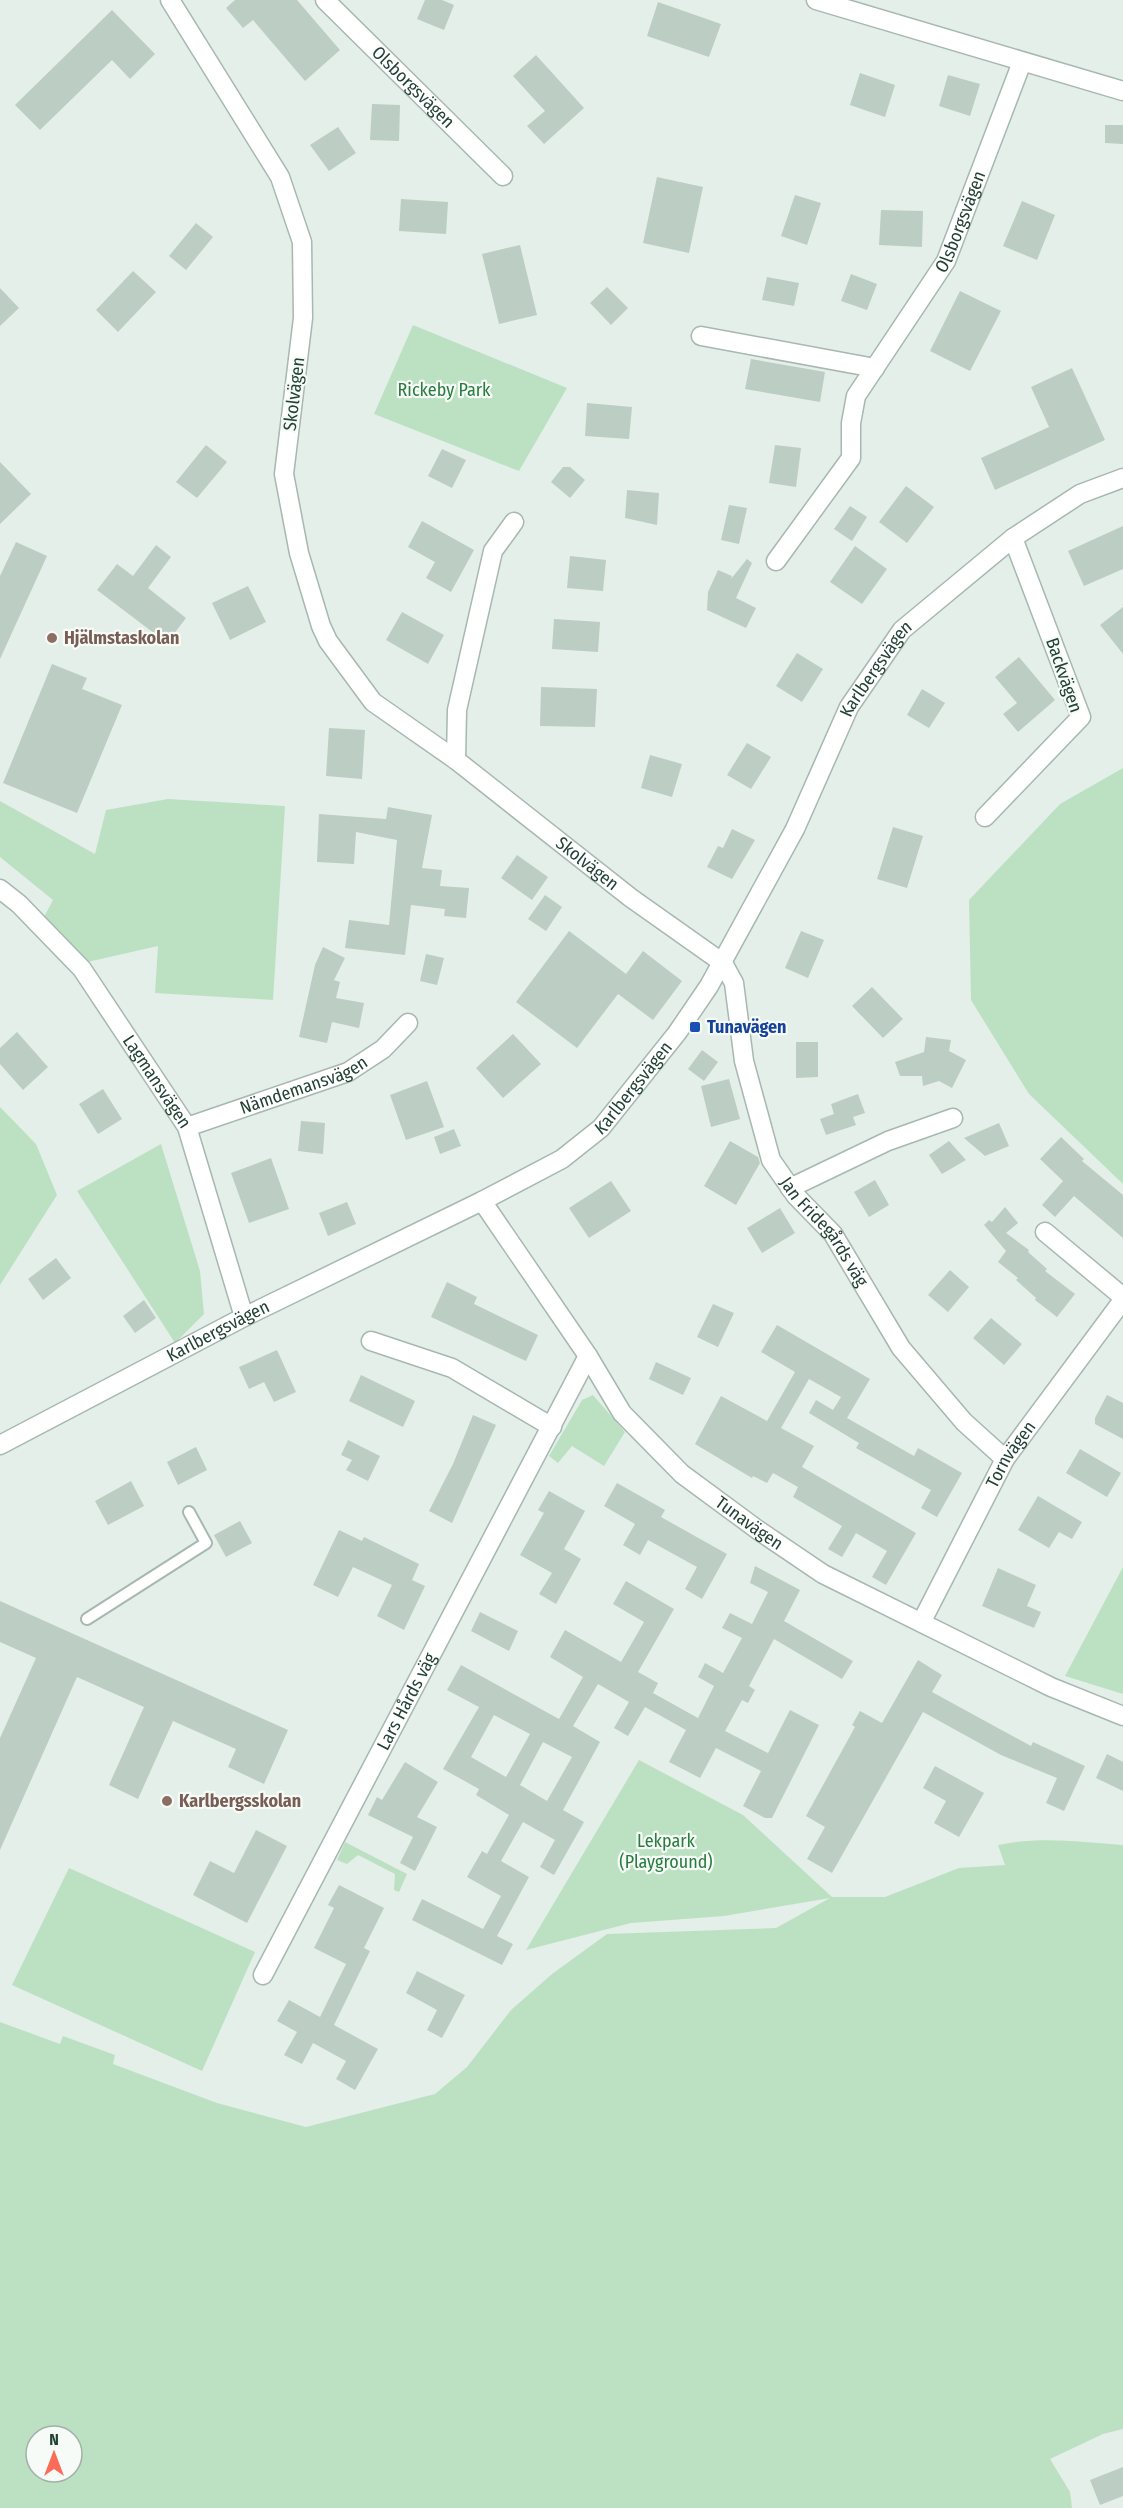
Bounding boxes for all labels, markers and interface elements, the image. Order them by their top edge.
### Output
street label: Olsborgsvägen [367,42,459,133]
street label: Olsborgsvägen [930,168,990,277]
street label: Skolvägen [279,356,309,432]
park label: Rickeby Park [398,379,491,401]
street label: Karlbergsvägen [835,616,916,720]
place label: Hjälmstaskolan [64,627,179,649]
marker: Hjälmstaskolan [45,631,59,645]
street label: Backvägen [1041,635,1087,715]
street label: Skolvägen [551,832,623,895]
place label: Tunavägen [707,1016,787,1038]
marker: Tunavägen [688,1020,702,1034]
street label: Lagmansvägen [118,1031,196,1133]
street label: Karlbergsvägen [590,1037,677,1140]
street label: Nämdemansvägen [237,1051,372,1119]
street label: Jan Fridegårds väg [775,1173,873,1291]
street label: Karlbergsvägen [163,1295,273,1367]
street label: Tornvägen [981,1417,1040,1491]
street label: Tunavägen [711,1491,787,1555]
street label: Lars Hårds väg [372,1649,441,1754]
place label: Karlbergsskolan [179,1790,301,1812]
marker: Karlbergsskolan [160,1794,174,1808]
park label: Lekpark (Playground) [619,1830,713,1873]
north arrow [24,2424,84,2484]
text: N [49,2430,59,2449]

